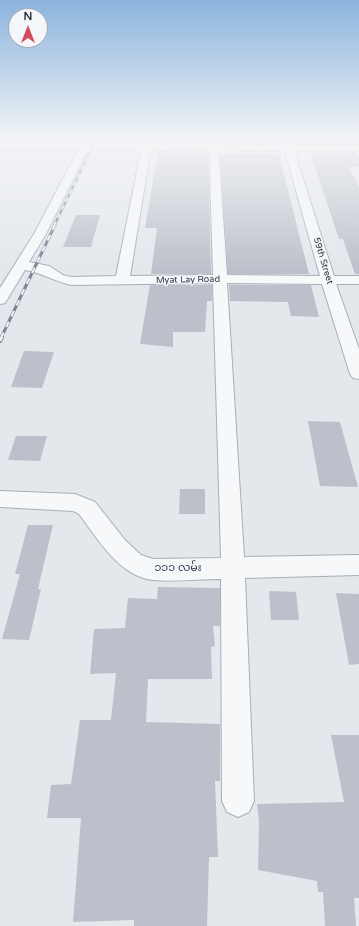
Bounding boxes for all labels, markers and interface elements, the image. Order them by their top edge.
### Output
north arrow [8,8,48,48]
text: N [24,10,32,23]
street label: 59th Street [311,236,335,286]
street label: Myat Lay Road [156,274,220,286]
street label: ၁၁၁ လမ်း [154,561,202,575]

